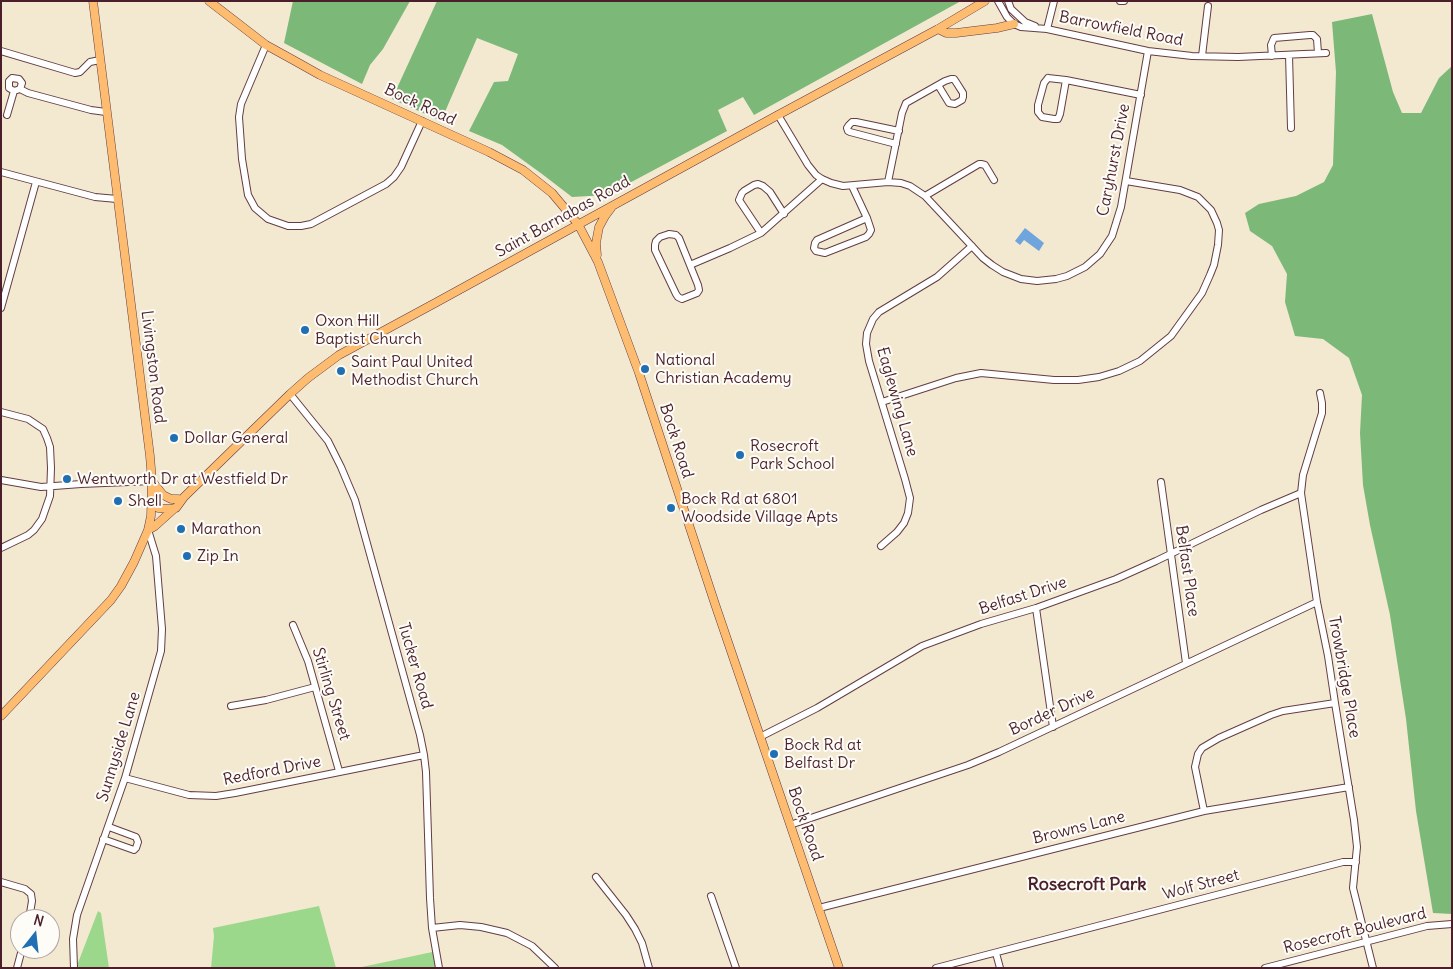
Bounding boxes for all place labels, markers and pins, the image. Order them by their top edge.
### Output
place label: Oxon Hill Baptist Church [315,311,422,349]
marker: Oxon Hill Baptist Church [299,324,311,336]
place label: National Christian Academy [655,350,792,388]
place label: Saint Paul United Methodist Church [351,352,478,390]
marker: National Christian Academy [639,363,651,375]
marker: Saint Paul United Methodist Church [335,365,347,377]
place label: Dollar General [184,428,288,448]
marker: Dollar General [168,432,180,444]
place label: Rosecroft Park School [750,436,835,474]
marker: Rosecroft Park School [734,449,746,461]
place label: Wentworth Dr at Westfield Dr [77,469,288,489]
marker: Wentworth Dr at Westfield Dr [61,473,73,485]
place label: Bock Rd at 6801 Woodside Village Apts [681,489,838,527]
place label: Shell [128,491,162,511]
marker: Shell [112,495,124,507]
marker: Bock Rd at 6801 Woodside Village Apts [665,502,677,514]
place label: Marathon [191,519,261,539]
marker: Marathon [175,523,187,535]
place label: Zip In [197,546,239,566]
marker: Zip In [181,550,193,562]
place label: Bock Rd at Belfast Dr [784,735,861,773]
marker: Bock Rd at Belfast Dr [768,748,780,760]

